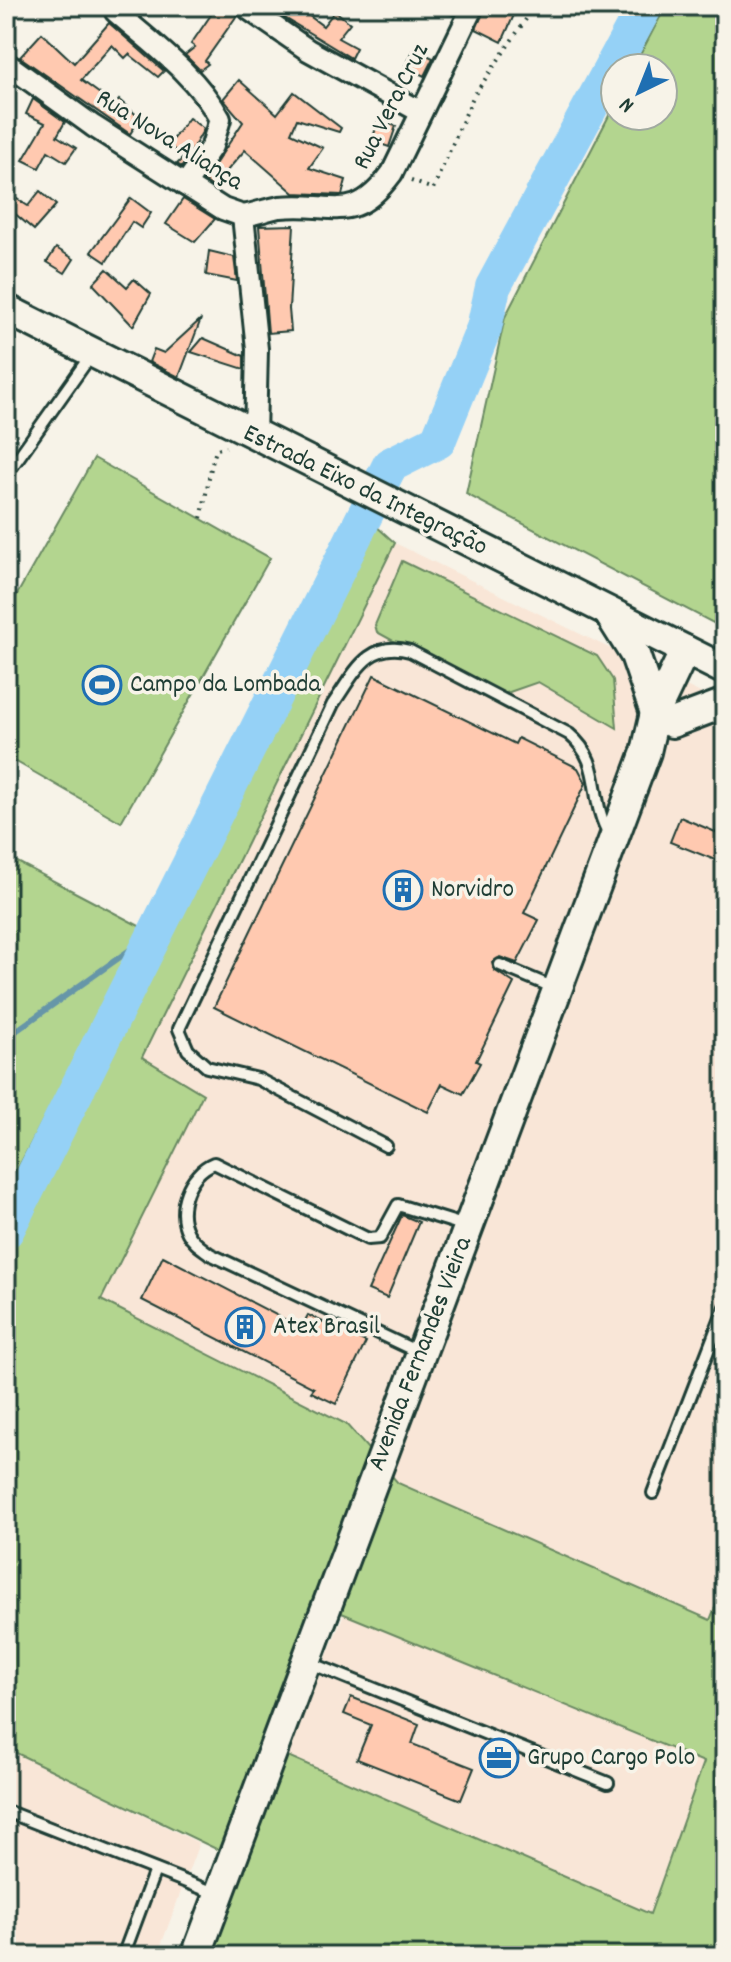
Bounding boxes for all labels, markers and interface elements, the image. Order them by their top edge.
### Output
street label: Rua Vera Cruz [344,37,440,177]
north arrow [599,52,679,132]
street label: Rua Nova Aliança [88,81,250,201]
text: N [613,89,642,119]
street label: Estrada Eixo da Integração [236,416,494,566]
sports icon: Campo da Lombada [81,664,123,706]
place label: Campo da Lombada [130,667,321,704]
building icon: Norvidro [382,869,424,911]
place label: Norvidro [431,872,514,909]
street label: Avenida Fernandes Vieira [359,1231,483,1477]
building icon: Atex Brasil [224,1306,266,1348]
place label: Atex Brasil [273,1309,380,1346]
office icon: Grupo Cargo Polo [478,1737,520,1779]
place label: Grupo Cargo Polo [527,1740,695,1777]

